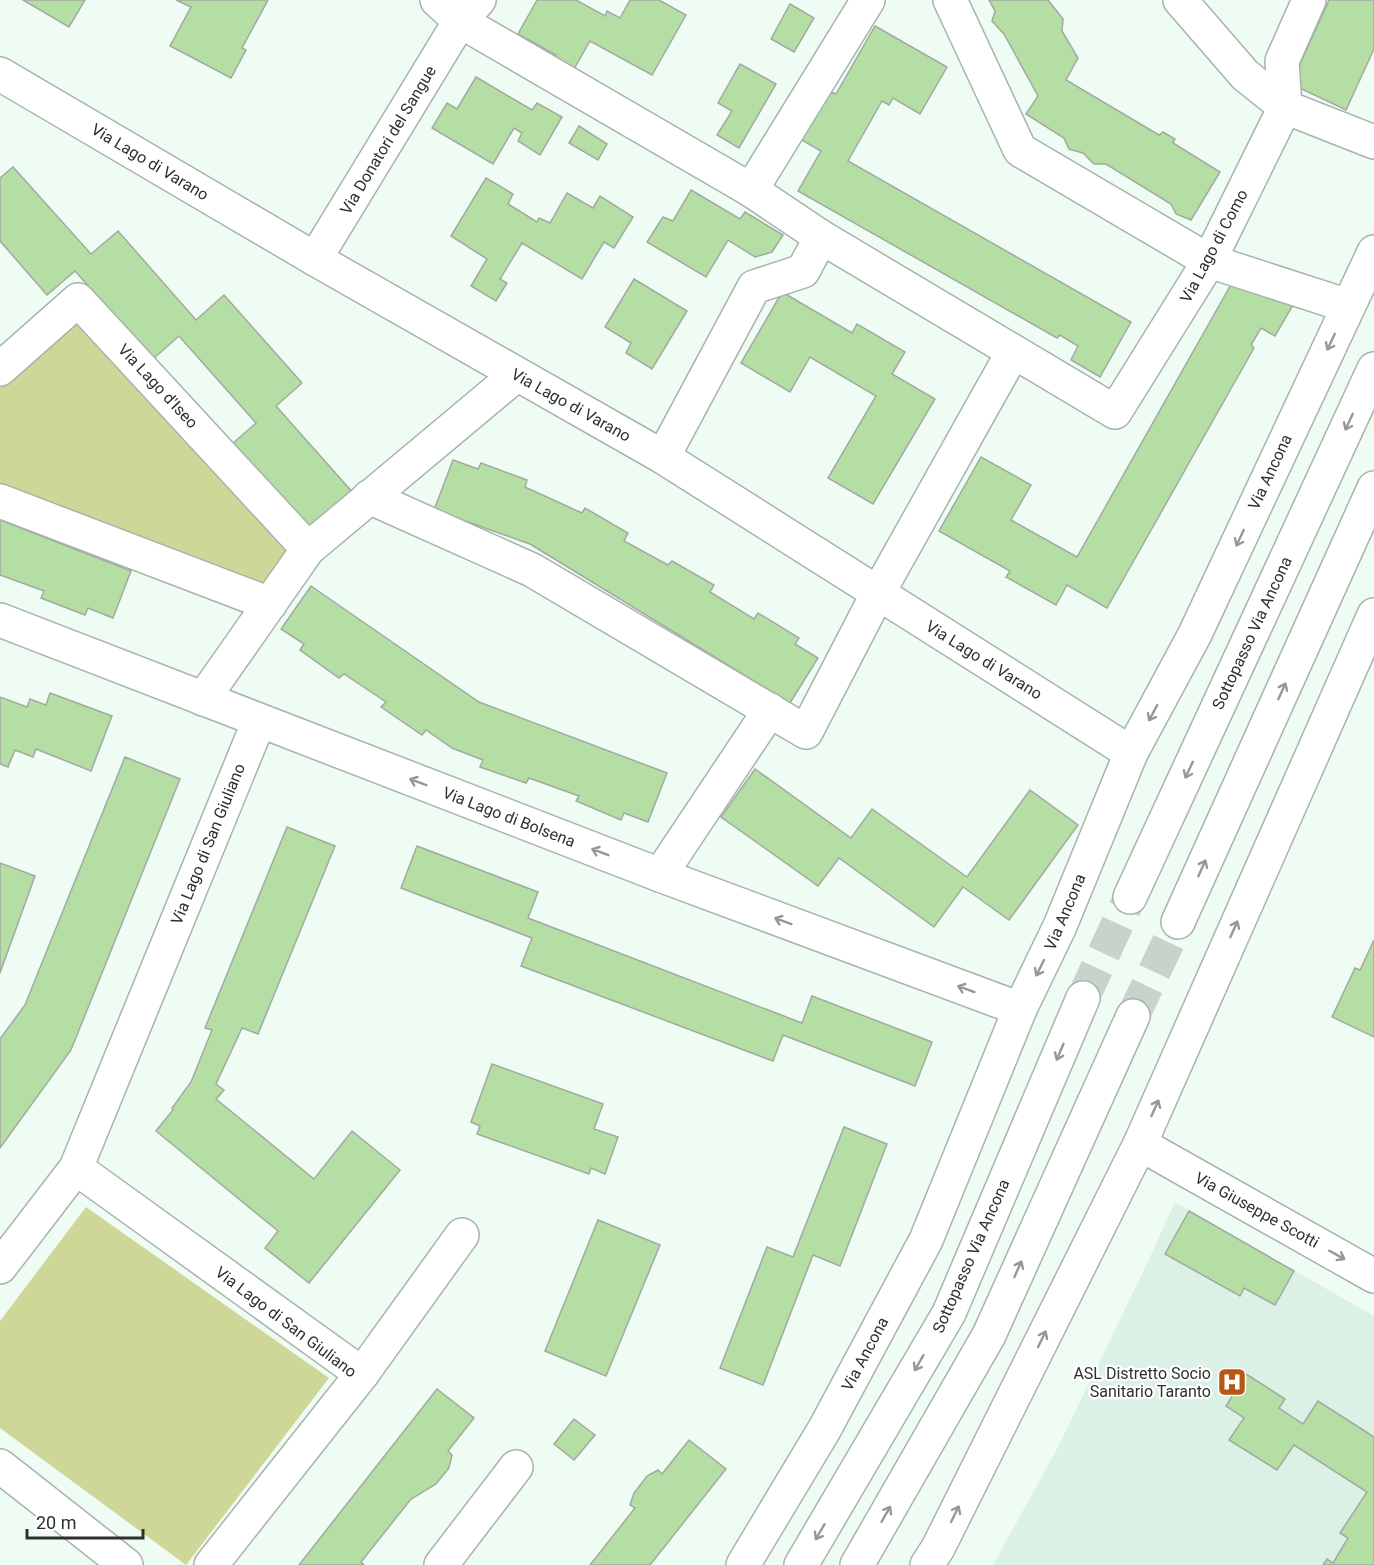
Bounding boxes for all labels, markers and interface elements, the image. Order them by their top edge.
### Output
street label: Via Donatori del Sangue [336,62,440,218]
street label: Via Lago di Varano [88,120,212,204]
street label: Via Lago di Como [1176,186,1252,306]
one-way arrow [1324,333,1336,351]
street label: Via Lago d'Iseo [114,340,202,432]
street label: Via Lago di Varano [508,364,634,446]
one-way arrow [1343,412,1355,430]
street label: Via Ancona [1244,431,1296,513]
one-way arrow [1233,529,1245,547]
street label: Sottopasso Via Ancona [1208,554,1296,712]
street label: Via Lago di Varano [922,617,1046,703]
one-way arrow [1277,682,1289,700]
one-way arrow [1147,703,1158,721]
street label: Via Lago di San Giuliano [167,761,249,927]
one-way arrow [1182,761,1194,779]
one-way arrow [409,776,428,787]
street label: Via Lago di Bolsena [440,783,578,851]
one-way arrow [591,846,610,857]
one-way arrow [1196,860,1208,878]
street label: Via Ancona [1040,871,1090,953]
one-way arrow [774,914,793,925]
one-way arrow [1229,921,1240,939]
one-way arrow [1034,958,1046,976]
one-way arrow [957,982,975,993]
one-way arrow [1054,1042,1065,1061]
one-way arrow [1150,1099,1162,1117]
street label: Via Giuseppe Scotti [1192,1168,1322,1252]
street label: Sottopasso Via Ancona [928,1176,1014,1336]
one-way arrow [1328,1249,1345,1261]
one-way arrow [1013,1260,1025,1278]
street label: Via Lago di San Giuliano [212,1263,360,1381]
street label: Via Ancona [838,1314,892,1394]
one-way arrow [1037,1331,1048,1349]
one-way arrow [913,1354,925,1371]
place label: ASL Distretto Socio Sanitario Taranto [1073,1364,1211,1401]
hospital icon: ASL Distretto Socio Sanitario Taranto [1216,1366,1248,1398]
scale bar [27,1502,142,1540]
one-way arrow [880,1506,892,1523]
one-way arrow [949,1506,961,1523]
text: 20 m [36,1512,76,1533]
one-way arrow [814,1523,826,1540]

